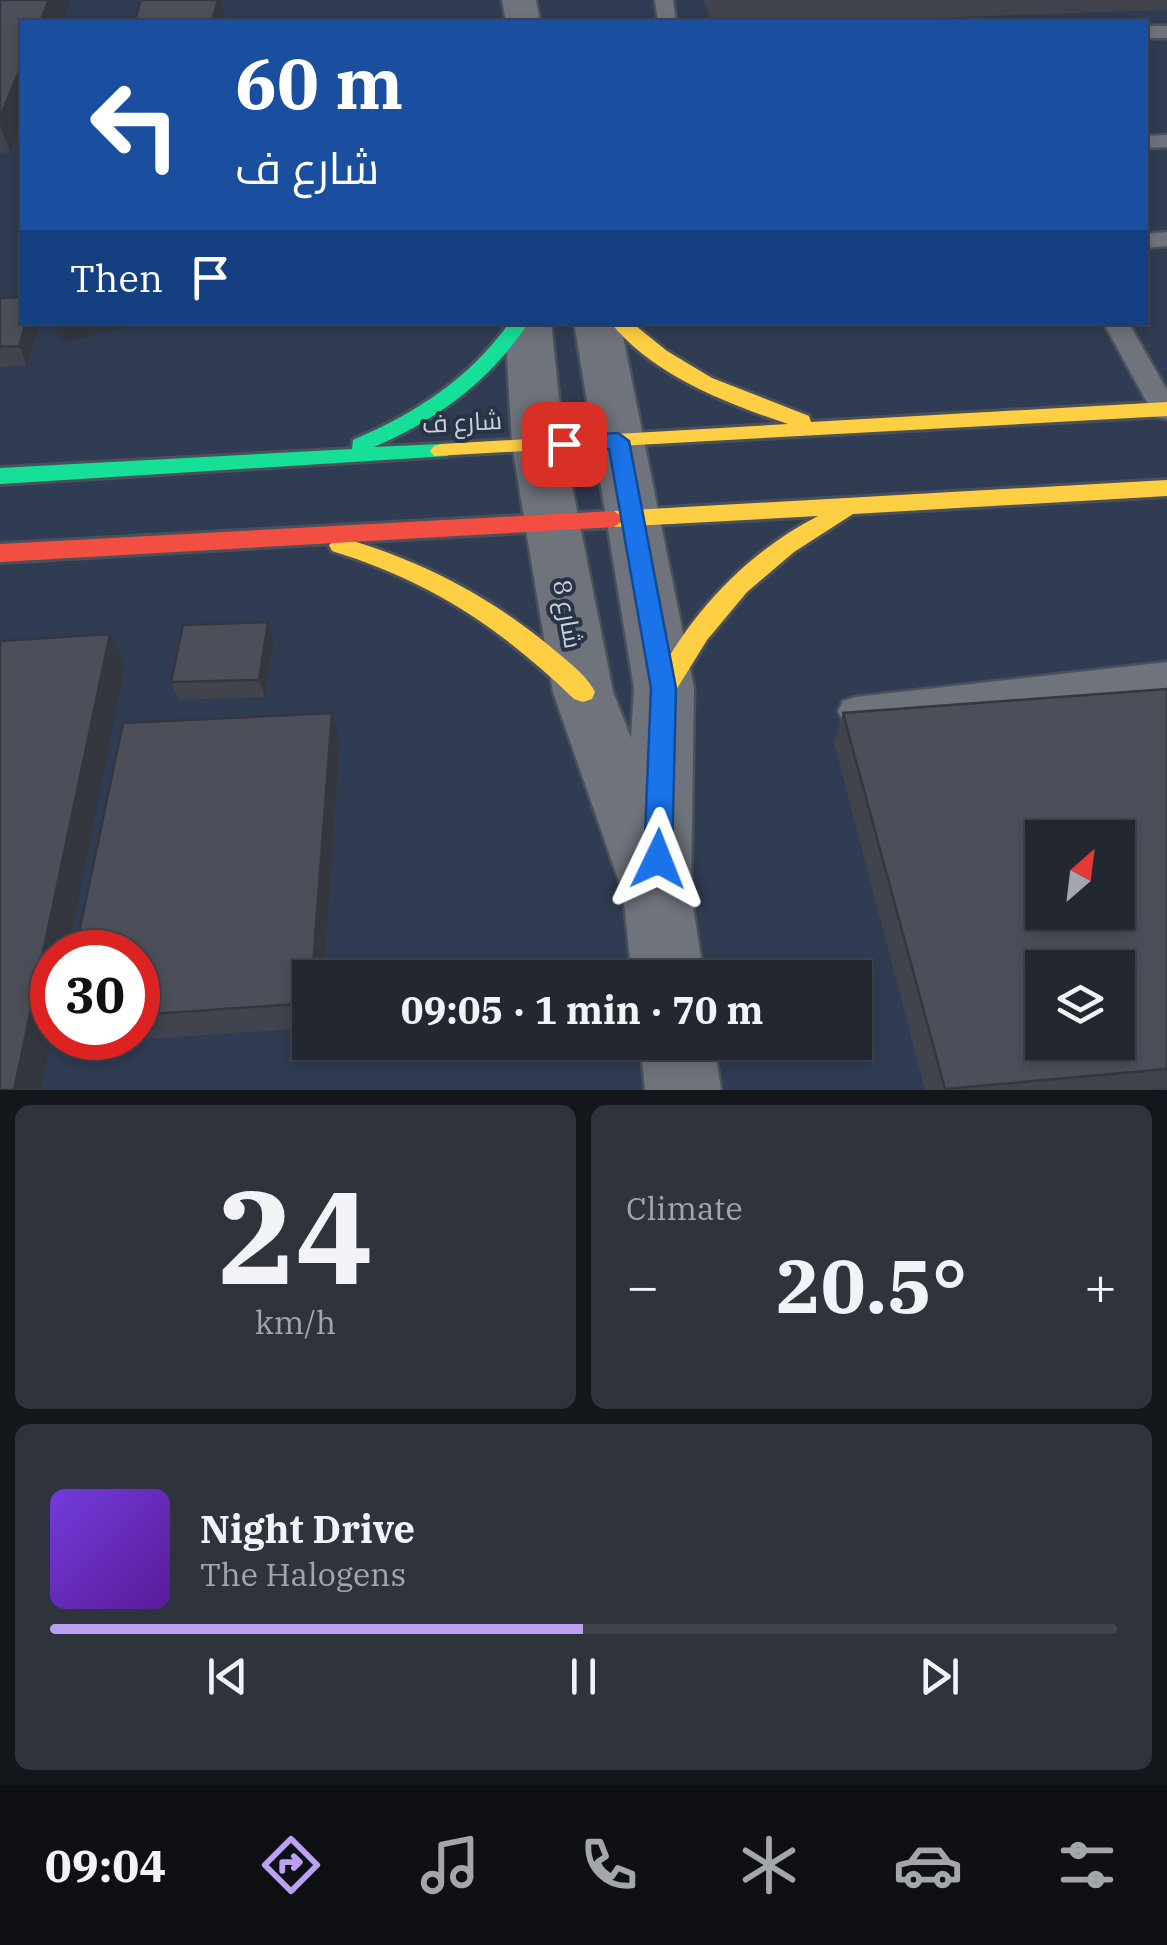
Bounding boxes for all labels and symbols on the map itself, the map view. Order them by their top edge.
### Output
pin [522,402,607,487]
street label: شارع ف [421,403,503,441]
street label: شارع 8 [545,577,591,651]
position arrow [606,807,710,911]
north arrow [1025,820,1135,930]
speed limit sign: 30 [30,930,160,1060]

